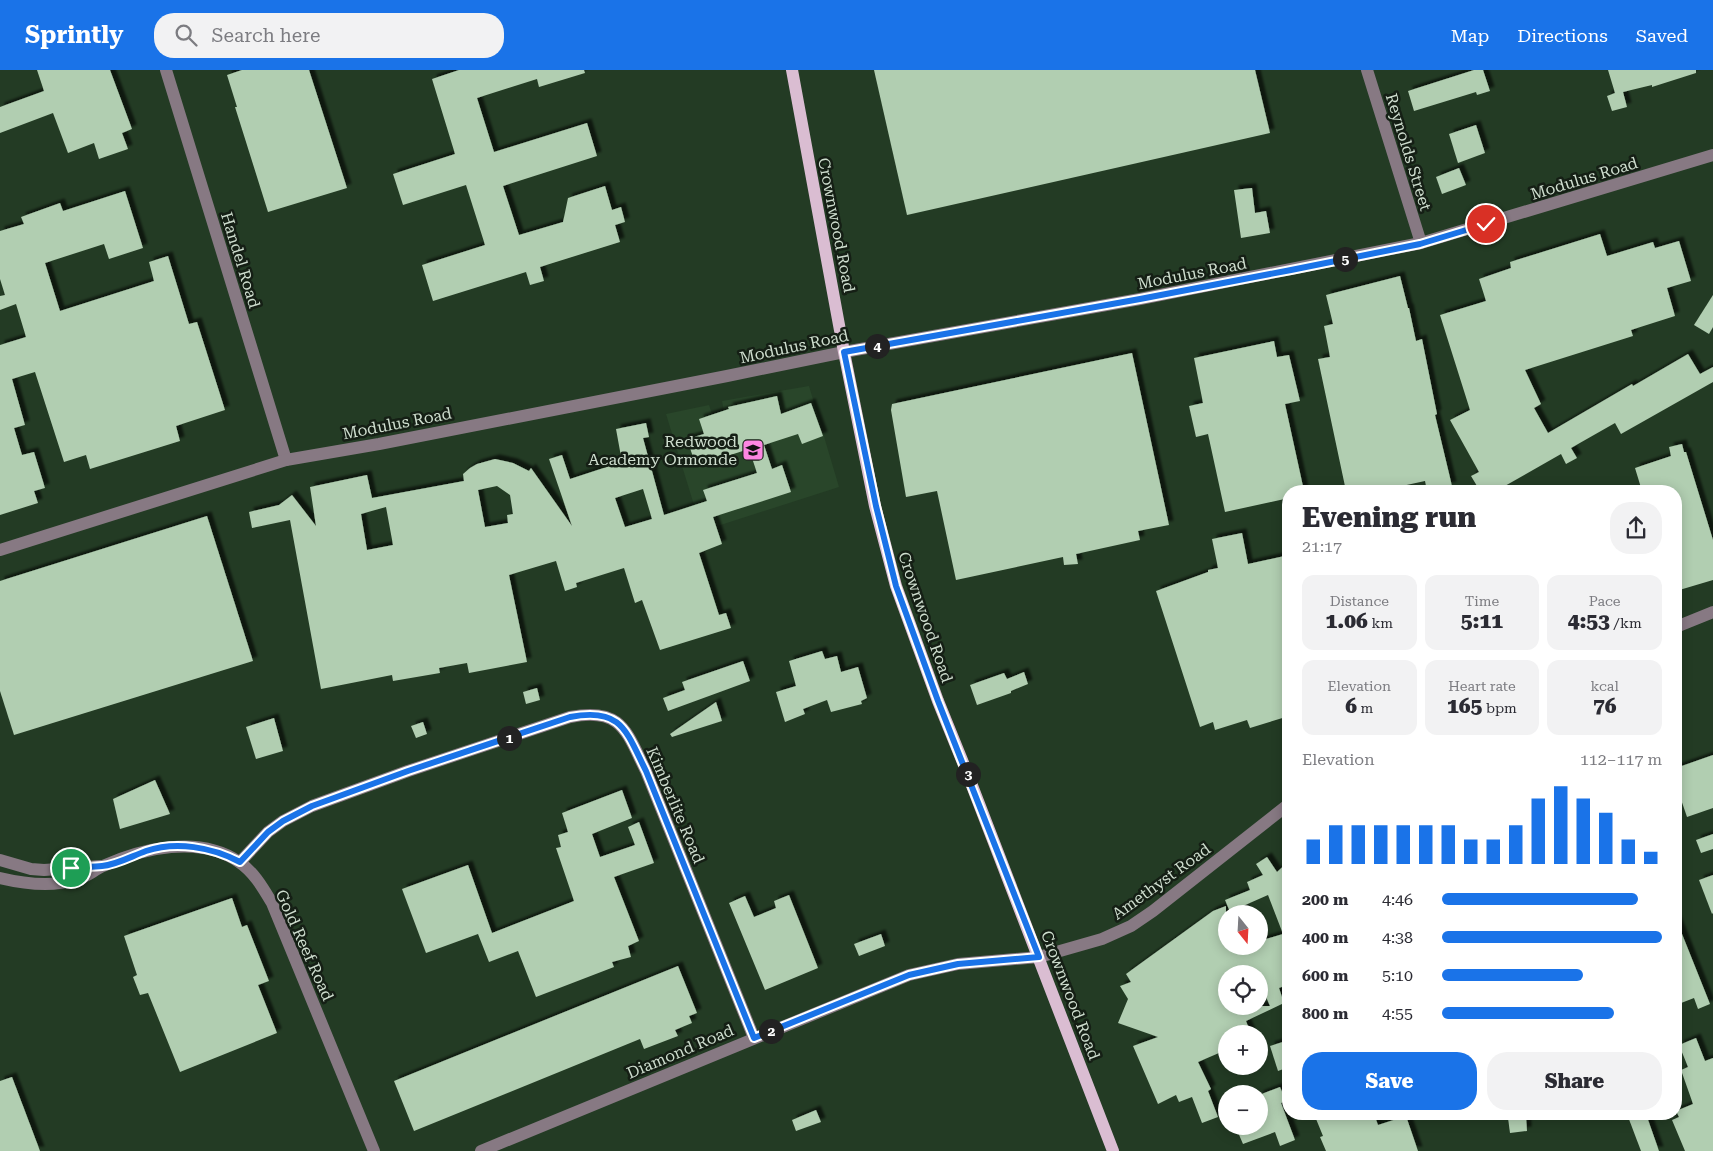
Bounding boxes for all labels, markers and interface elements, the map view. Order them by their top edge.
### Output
search box [154,13,504,58]
text: Sprintly [25,21,124,49]
icon: search [172,21,200,49]
text: Search here [212,24,320,47]
text: Map [1451,25,1489,46]
text: Directions [1517,25,1608,46]
text: Saved [1636,25,1688,46]
street label: Reynolds Street [1382,91,1435,213]
street label: Modulus Road [1528,153,1640,204]
street label: Crownwood Road [814,156,859,294]
pin [1465,203,1507,245]
street label: Handel Road [217,210,264,310]
icon: check [1472,210,1500,238]
pin: 5 [1332,246,1358,272]
text: 5 [1342,251,1349,267]
street label: Modulus Road [1136,254,1248,293]
street label: Modulus Road [738,326,850,367]
pin: 4 [864,334,890,358]
text: 4 [874,338,881,354]
street label: Modulus Road [341,404,453,443]
place label: Redwood Academy Ormonde [588,432,737,469]
school or university icon: Redwood Academy Ormonde [741,438,765,462]
text: Evening run [1302,501,1476,534]
button: share [1610,502,1662,554]
text: 21:17 [1302,537,1342,556]
street label: Crownwood Road [894,549,957,685]
text: Distance [1330,593,1389,609]
text: Time [1465,593,1499,609]
text: Pace [1589,593,1620,609]
text: 1.06 [1326,609,1368,633]
text: 5:11 [1461,609,1503,633]
text: 4:53 [1568,609,1610,633]
text: km [1368,615,1393,631]
text: /km [1610,615,1642,631]
text: Elevation [1328,678,1391,694]
text: Heart rate [1448,678,1516,694]
text: kcal [1591,678,1619,694]
text: 6 [1345,694,1357,718]
text: 165 [1447,694,1482,718]
text: 76 [1593,694,1616,718]
text: m [1357,700,1373,716]
text: bpm [1482,700,1517,716]
pin: 1 [496,726,522,750]
text: 1 [506,730,513,746]
street label: Kimberlite Road [642,744,709,866]
text: Elevation [1302,750,1375,769]
text: 112–117 m [1580,750,1662,769]
pin: 3 [956,762,980,786]
text: 3 [965,766,972,782]
street label: Amethyst Road [1108,839,1214,923]
pin [50,847,92,889]
icon: arrive [57,854,85,882]
street label: Gold Reef Road [271,887,338,1004]
text: 200 m [1302,890,1348,909]
text: 4:46 [1382,890,1413,909]
north arrow [1218,905,1268,955]
map controls [1218,905,1268,1135]
street label: Crownwood Road [1037,928,1104,1063]
text: 400 m [1302,928,1348,947]
text: 4:38 [1382,928,1413,947]
button: locate [1218,965,1268,1015]
text: 600 m [1302,966,1348,985]
text: 5:10 [1382,966,1413,985]
text: 800 m [1302,1004,1348,1023]
text: 4:55 [1382,1004,1413,1023]
pin: 2 [758,1018,784,1044]
street label: Diamond Road [624,1020,737,1083]
text: 2 [768,1023,775,1039]
button: + [1218,1025,1268,1075]
button: Save [1302,1052,1477,1110]
button: Share [1487,1052,1662,1110]
button: − [1218,1085,1268,1135]

